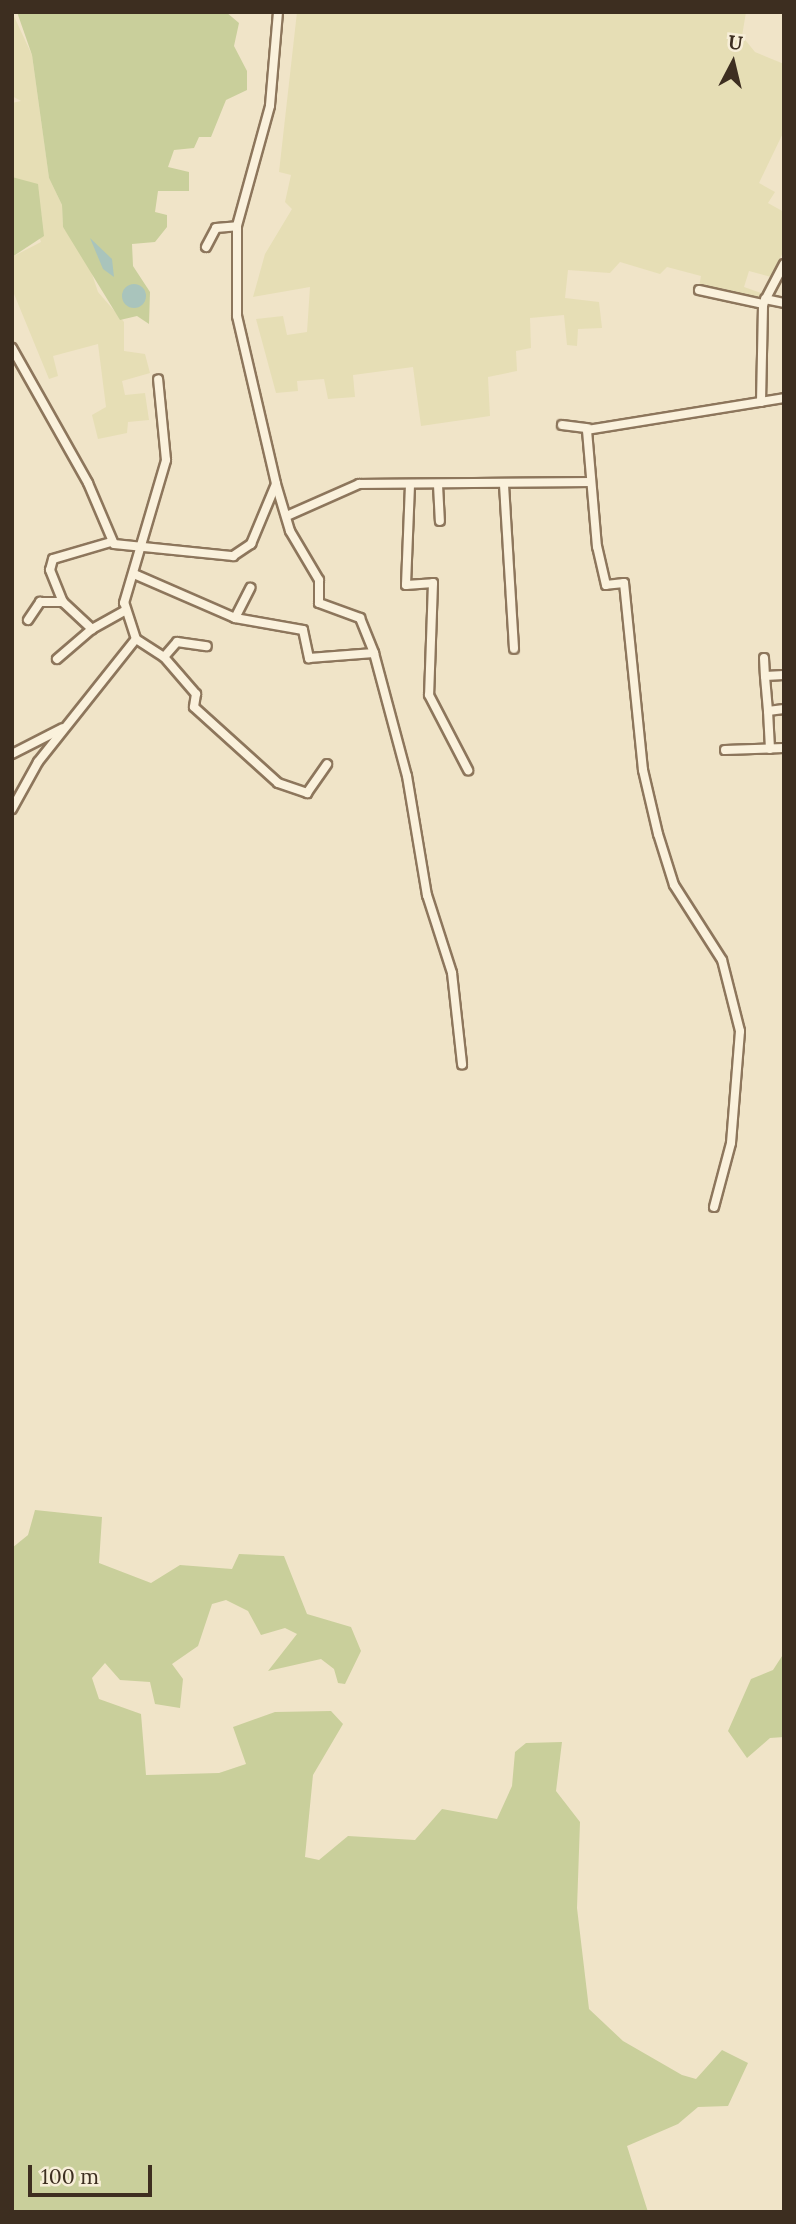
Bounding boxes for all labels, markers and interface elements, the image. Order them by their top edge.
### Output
north arrow [698,28,768,98]
text: U [727,29,744,55]
scale bar [32,2150,156,2194]
text: 100 m [41,2163,99,2190]

